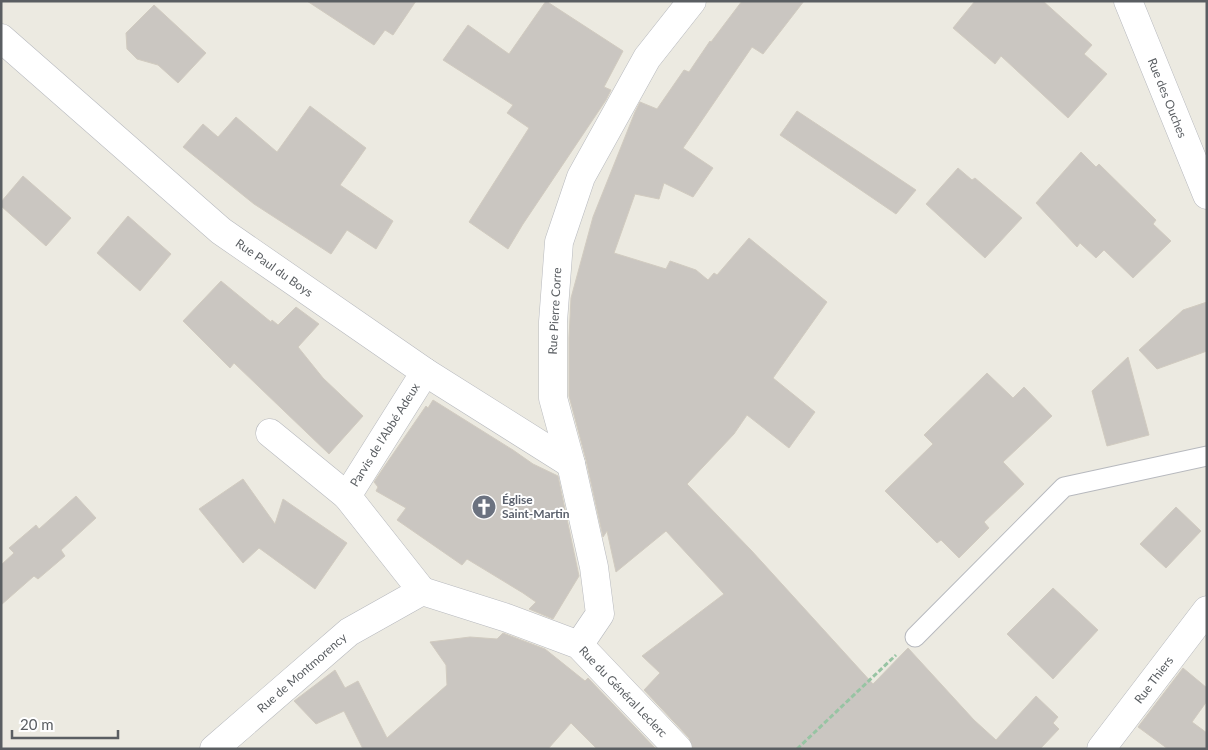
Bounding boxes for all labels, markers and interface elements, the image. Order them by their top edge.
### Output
street label: Rue des Ouches [1145,56,1190,140]
street label: Rue Paul du Boys [233,235,316,300]
street label: Rue Pierre Corre [545,267,564,355]
street label: Parvis de l'Abbé Adeux [347,380,423,489]
place label: Église Saint-Martin [502,492,570,521]
church icon: Église Saint-Martin [471,494,497,520]
street label: Rue de Montmorency [254,629,350,716]
street label: Rue du Général Leclerc [576,643,671,741]
street label: Rue Thiers [1131,653,1176,706]
scale bar [12,708,119,740]
text: 20 m [20,715,54,733]

